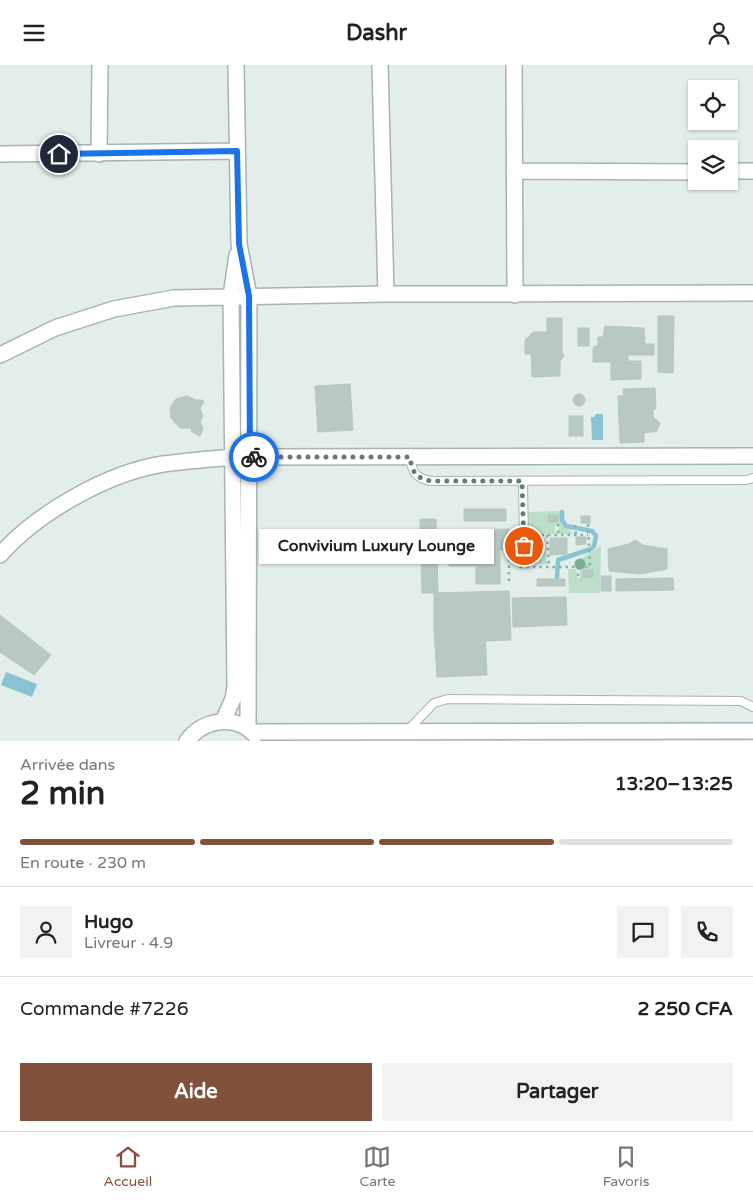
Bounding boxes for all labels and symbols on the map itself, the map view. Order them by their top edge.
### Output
pin [38,133,80,175]
courier [229,432,279,482]
pin [503,525,545,567]
callout: Convivium Luxury Lounge [259,529,494,563]

